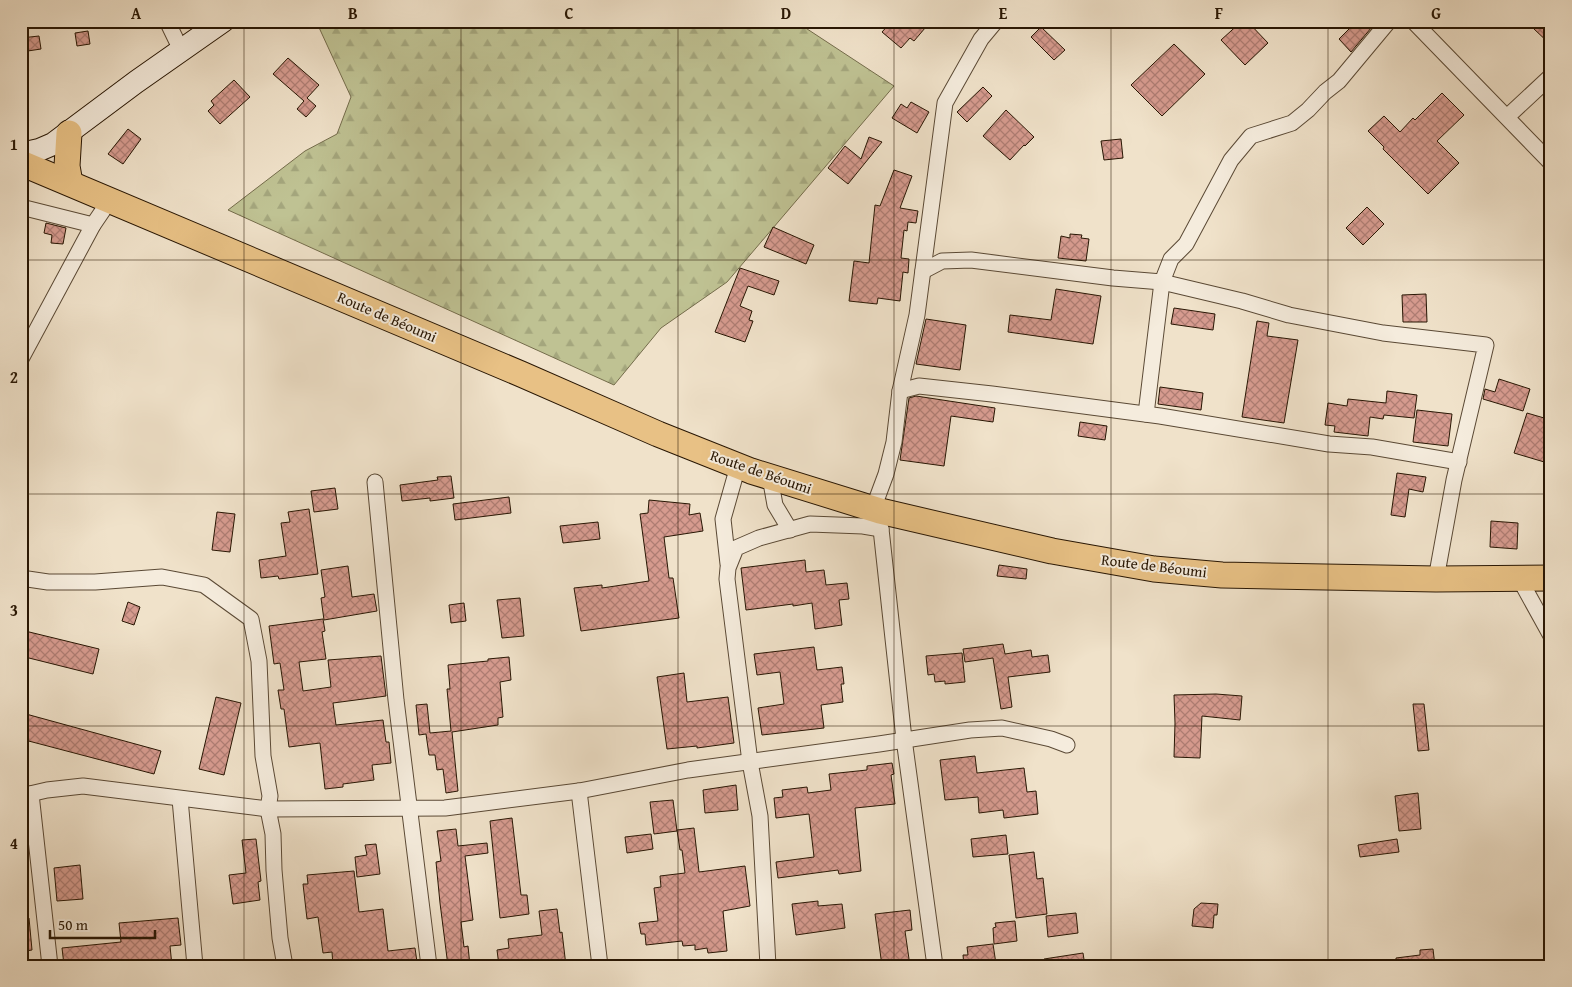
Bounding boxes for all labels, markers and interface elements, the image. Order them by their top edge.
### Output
text: A [131,1,142,25]
text: B [348,1,358,25]
text: C [564,1,574,25]
text: D [781,1,791,25]
text: E [999,1,1008,25]
text: F [1215,1,1223,25]
text: G [1431,1,1441,25]
text: 1 [10,132,18,156]
street label: Route de Béoumi [334,286,440,347]
text: 2 [10,365,18,389]
street label: Route de Béoumi [708,444,815,499]
street label: Route de Béoumi [1100,549,1208,582]
text: 3 [10,598,18,622]
text: 4 [10,831,18,855]
scale bar [50,907,155,939]
text: 50 m [58,914,89,935]

